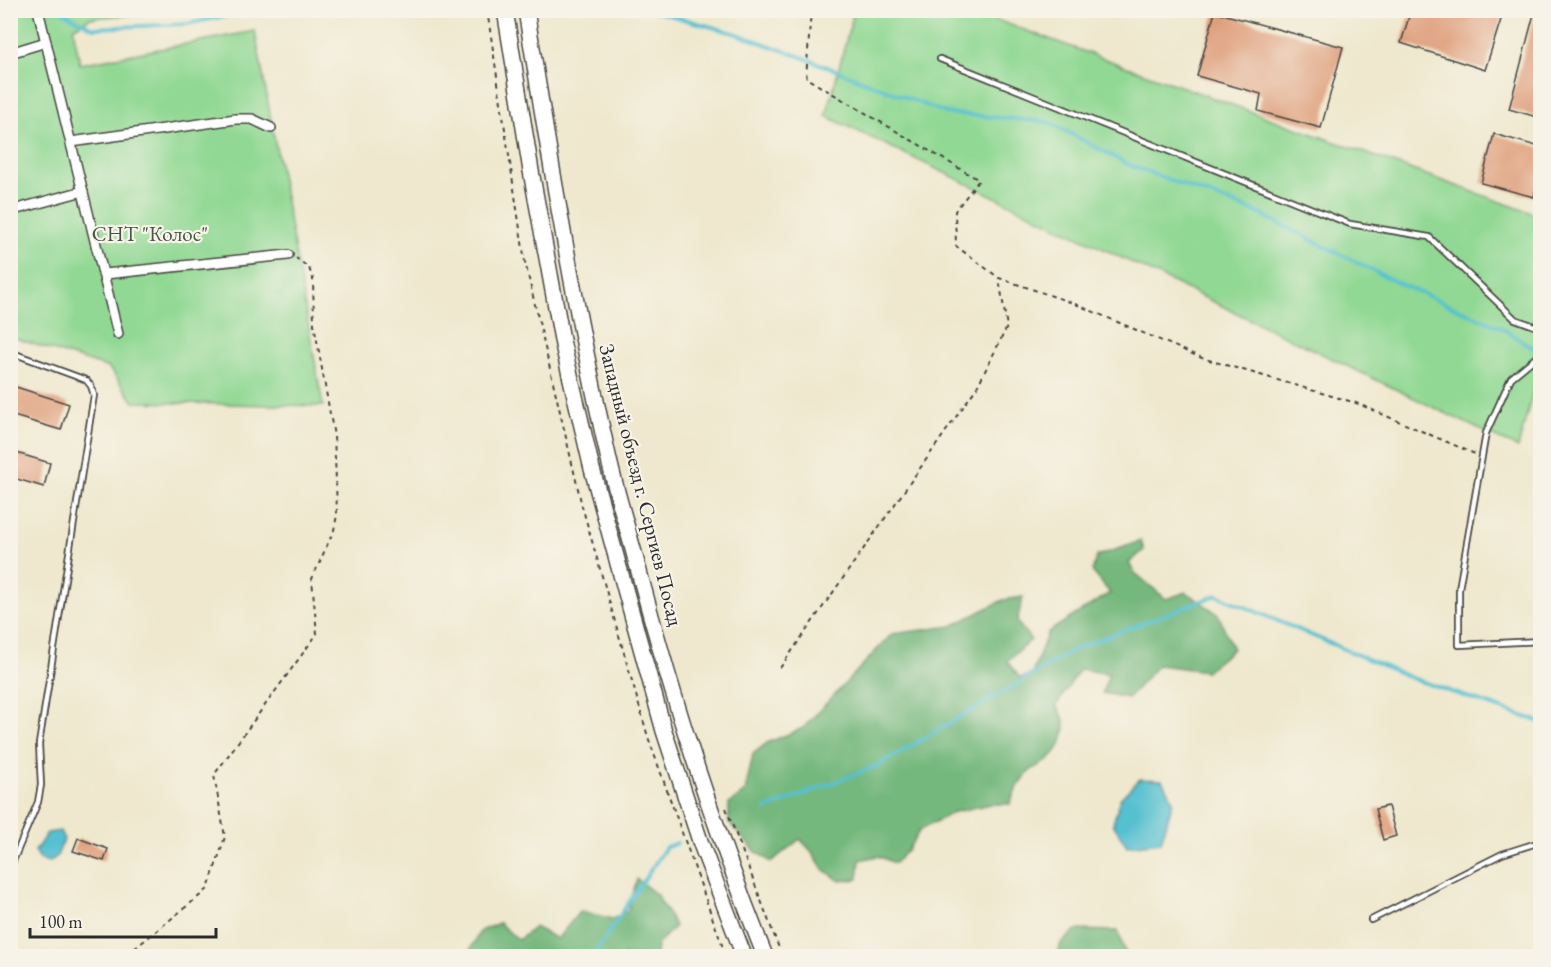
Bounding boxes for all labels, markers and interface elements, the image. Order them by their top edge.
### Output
park label: СНТ "Колос" [92,220,208,247]
street label: Западный объезд г. Сергиев Посад [593,341,690,629]
scale bar [30,901,216,939]
text: 100 m [39,910,83,933]

